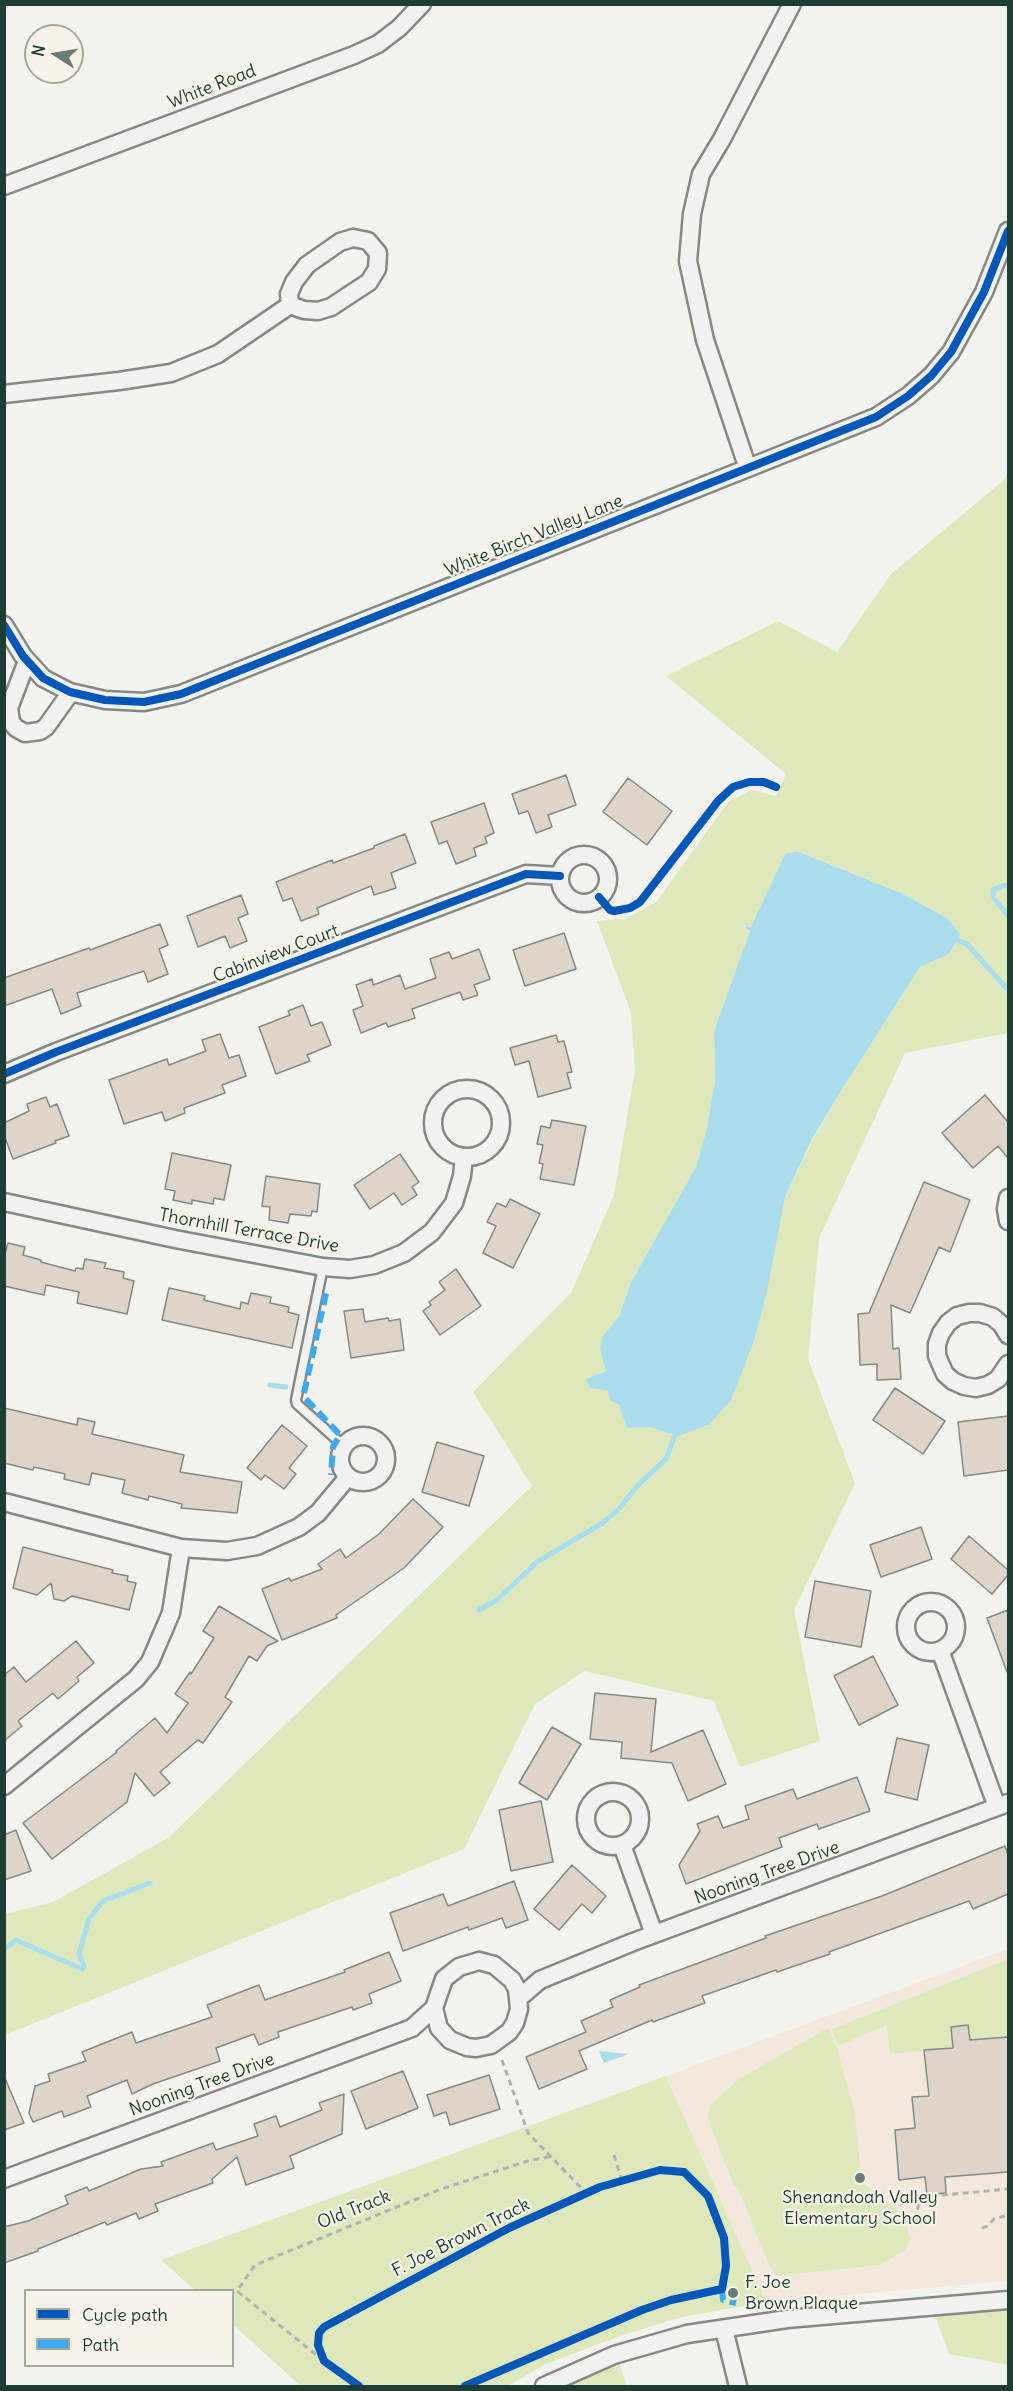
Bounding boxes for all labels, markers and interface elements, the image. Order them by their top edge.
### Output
north arrow [24,24,84,84]
text: N [27,43,49,58]
street label: White Road [165,60,259,114]
street label: White Birch Valley Lane [442,490,626,582]
street label: Cabinview Court [210,920,342,988]
street label: Thornhill Terrace Drive [157,1205,341,1257]
street label: Nooning Tree Drive [691,1837,843,1909]
street label: Nooning Tree Drive [126,2049,278,2121]
marker: Shenandoah Valley Elementary School [853,2171,867,2185]
street label: Old Track [314,2186,394,2234]
place label: Shenandoah Valley Elementary School [782,2187,938,2230]
street label: F. Joe Brown Track [389,2194,533,2282]
place label: F. Joe Brown Plaque [745,2272,858,2314]
marker: F. Joe Brown Plaque [726,2286,740,2300]
legend [24,2289,234,2367]
text: Cycle path [82,2303,168,2326]
text: Path [82,2333,119,2356]

